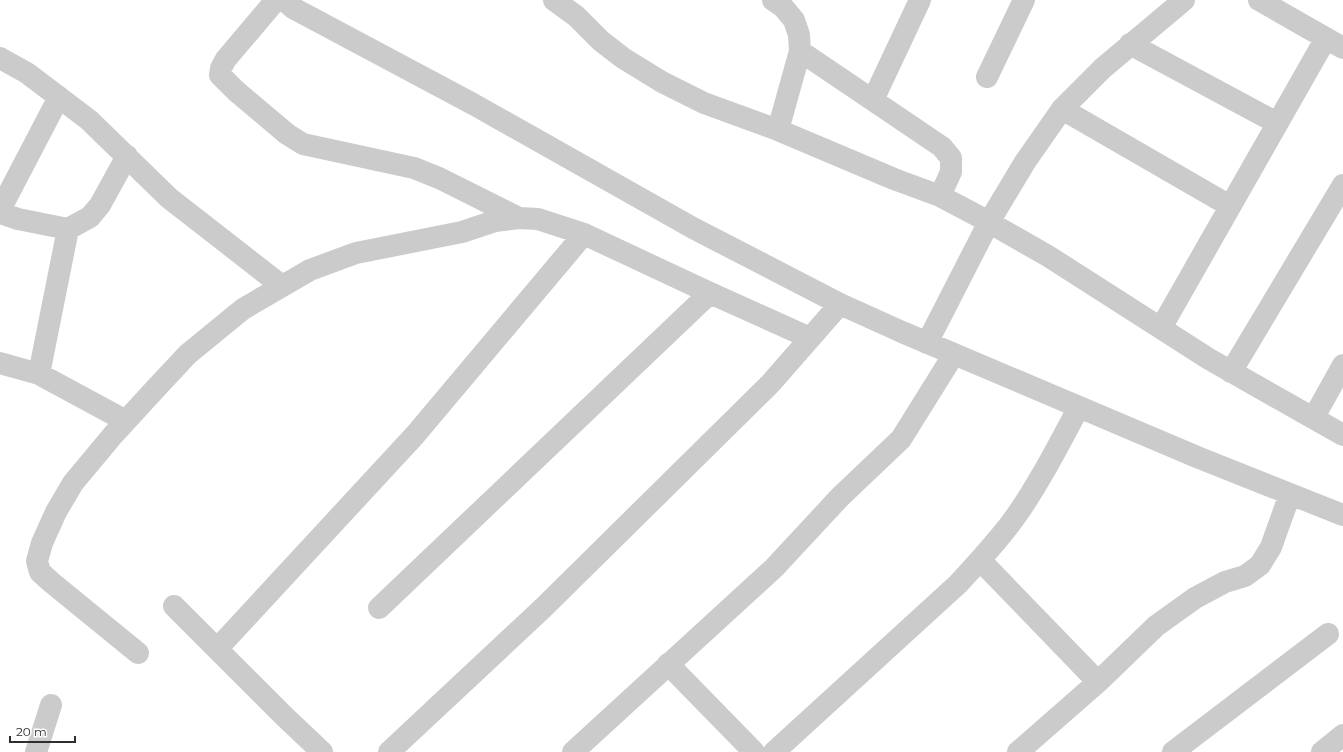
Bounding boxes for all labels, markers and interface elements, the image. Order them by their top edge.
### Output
scale bar [10,718,75,744]
text: 20 m [16,724,47,739]

